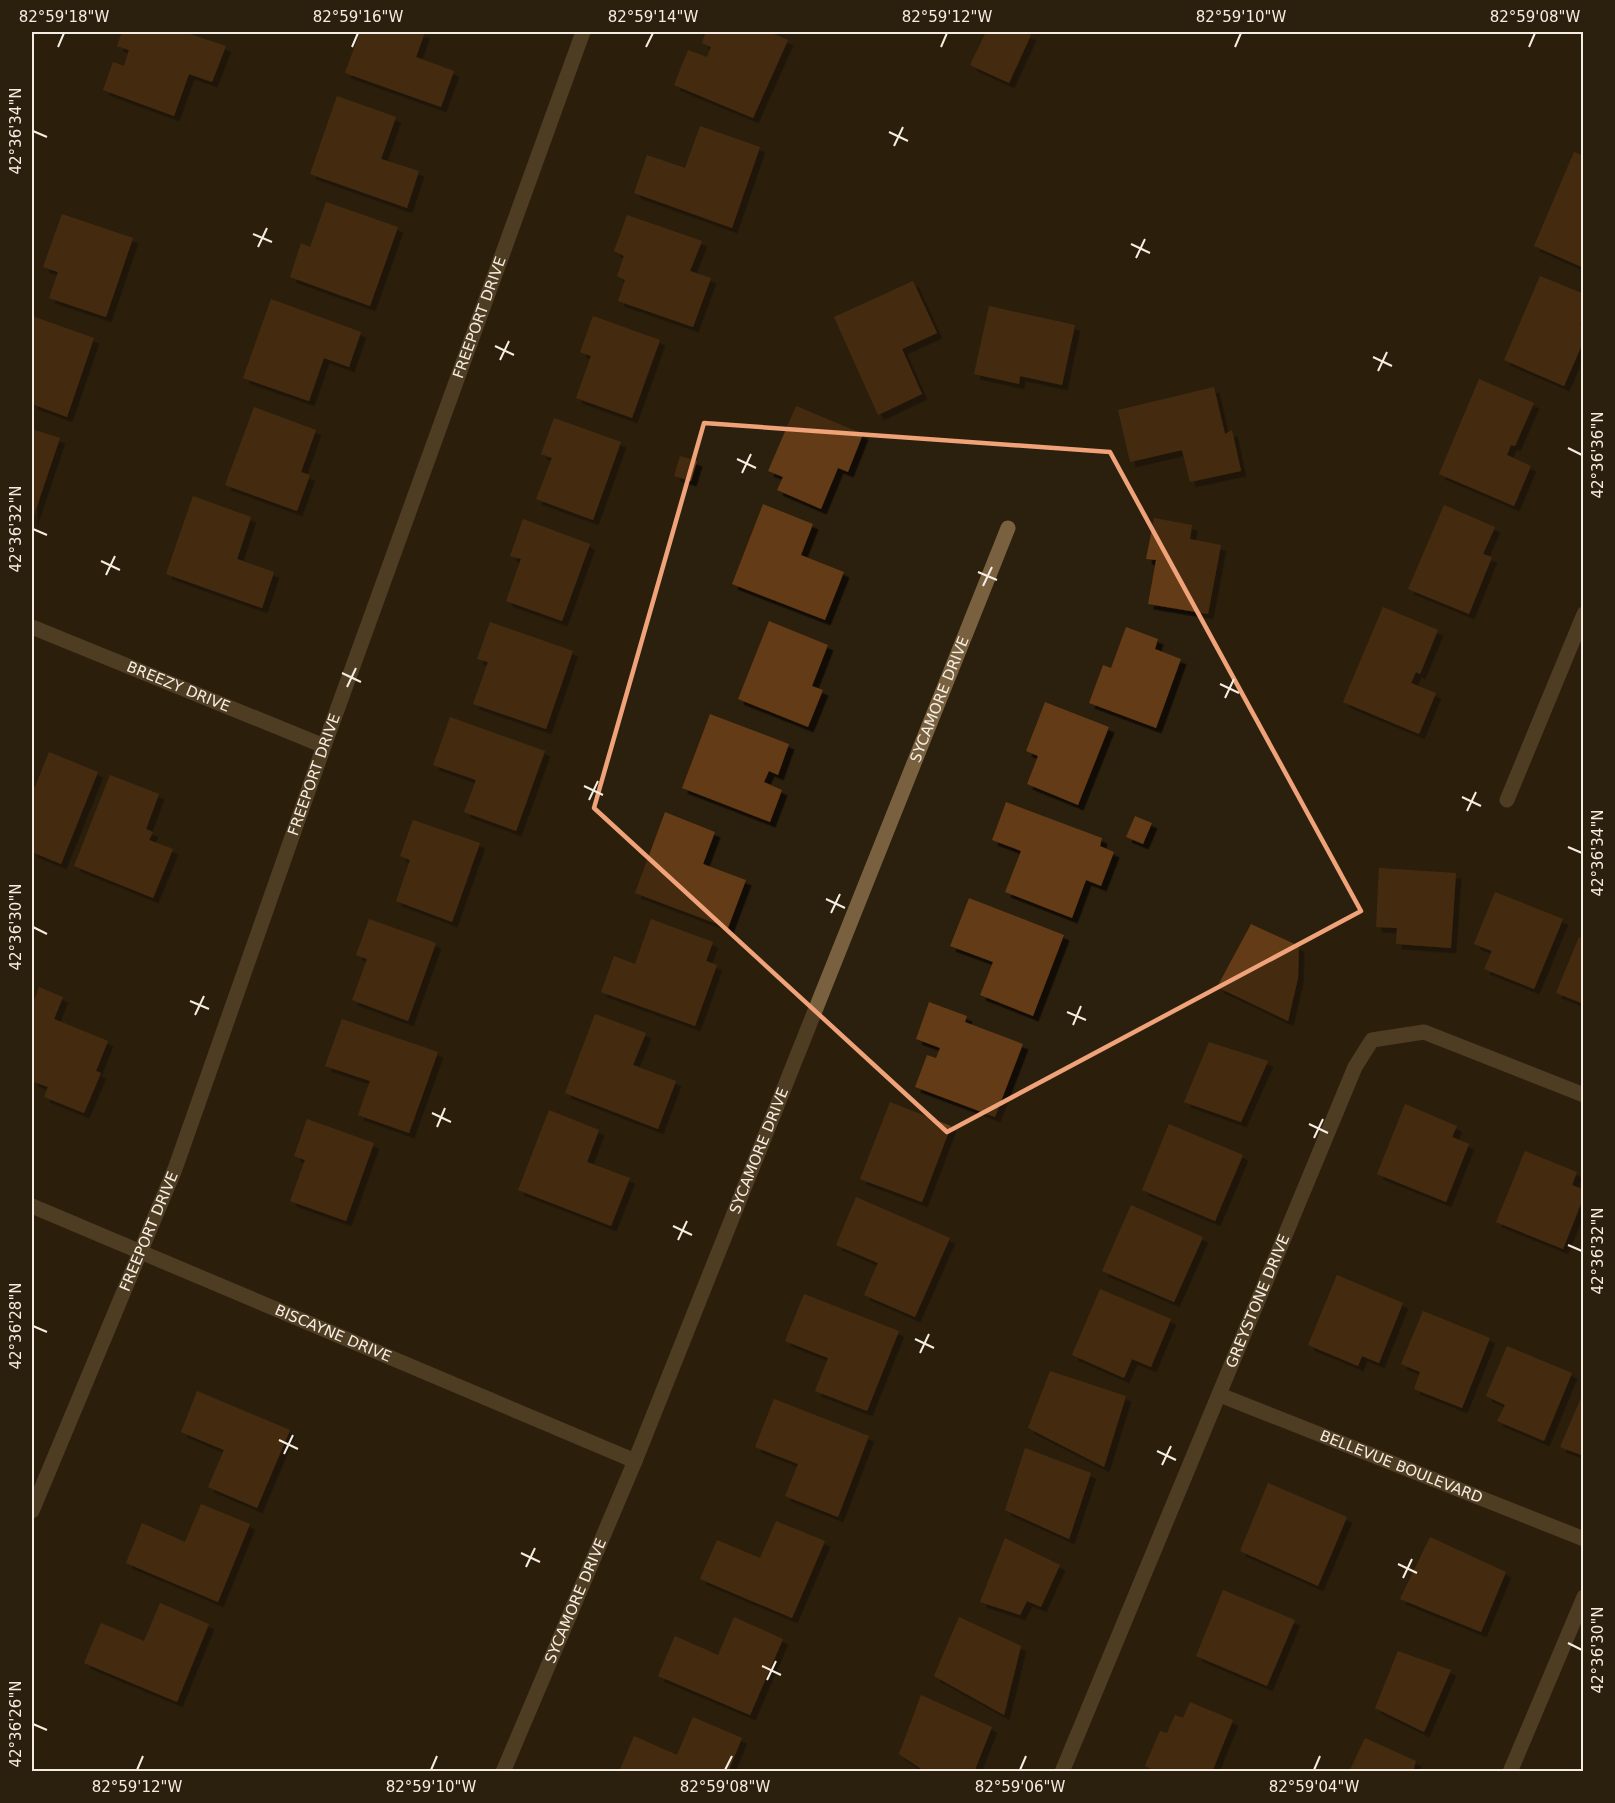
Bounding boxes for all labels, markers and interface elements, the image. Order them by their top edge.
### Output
text: 82°59'18"W [19,8,109,26]
text: 82°59'16"W [313,8,403,26]
text: 82°59'14"W [608,8,698,26]
text: 82°59'12"W [902,8,992,26]
text: 82°59'10"W [1196,8,1286,26]
text: 82°59'08"W [1490,8,1580,26]
text: 42°36'34"N [7,87,25,175]
street label: FREEPORT DRIVE [449,254,510,381]
text: 42°36'36"N [1589,411,1607,499]
text: 42°36'32"N [7,485,25,573]
street label: SYCAMORE DRIVE [906,634,973,765]
street label: BREEZY DRIVE [124,658,233,716]
street label: FREEPORT DRIVE [284,711,344,838]
text: 42°36'34"N [1589,809,1607,897]
text: 42°36'30"N [7,883,25,971]
street label: SYCAMORE DRIVE [726,1085,792,1216]
street label: FREEPORT DRIVE [116,1169,182,1294]
text: 42°36'32"N [1589,1207,1607,1295]
street label: GREYSTONE DRIVE [1222,1232,1293,1370]
text: 42°36'28"N [7,1282,25,1370]
street label: BISCAYNE DRIVE [272,1301,394,1366]
street label: BELLEVUE BOULEVARD [1317,1426,1485,1507]
street label: SYCAMORE DRIVE [541,1535,610,1666]
text: 42°36'30"N [1589,1606,1607,1694]
text: 42°36'26"N [7,1680,25,1768]
text: 82°59'12"W [92,1778,182,1796]
text: 82°59'10"W [386,1778,476,1796]
text: 82°59'08"W [680,1778,770,1796]
text: 82°59'06"W [975,1778,1065,1796]
text: 82°59'04"W [1269,1778,1359,1796]

